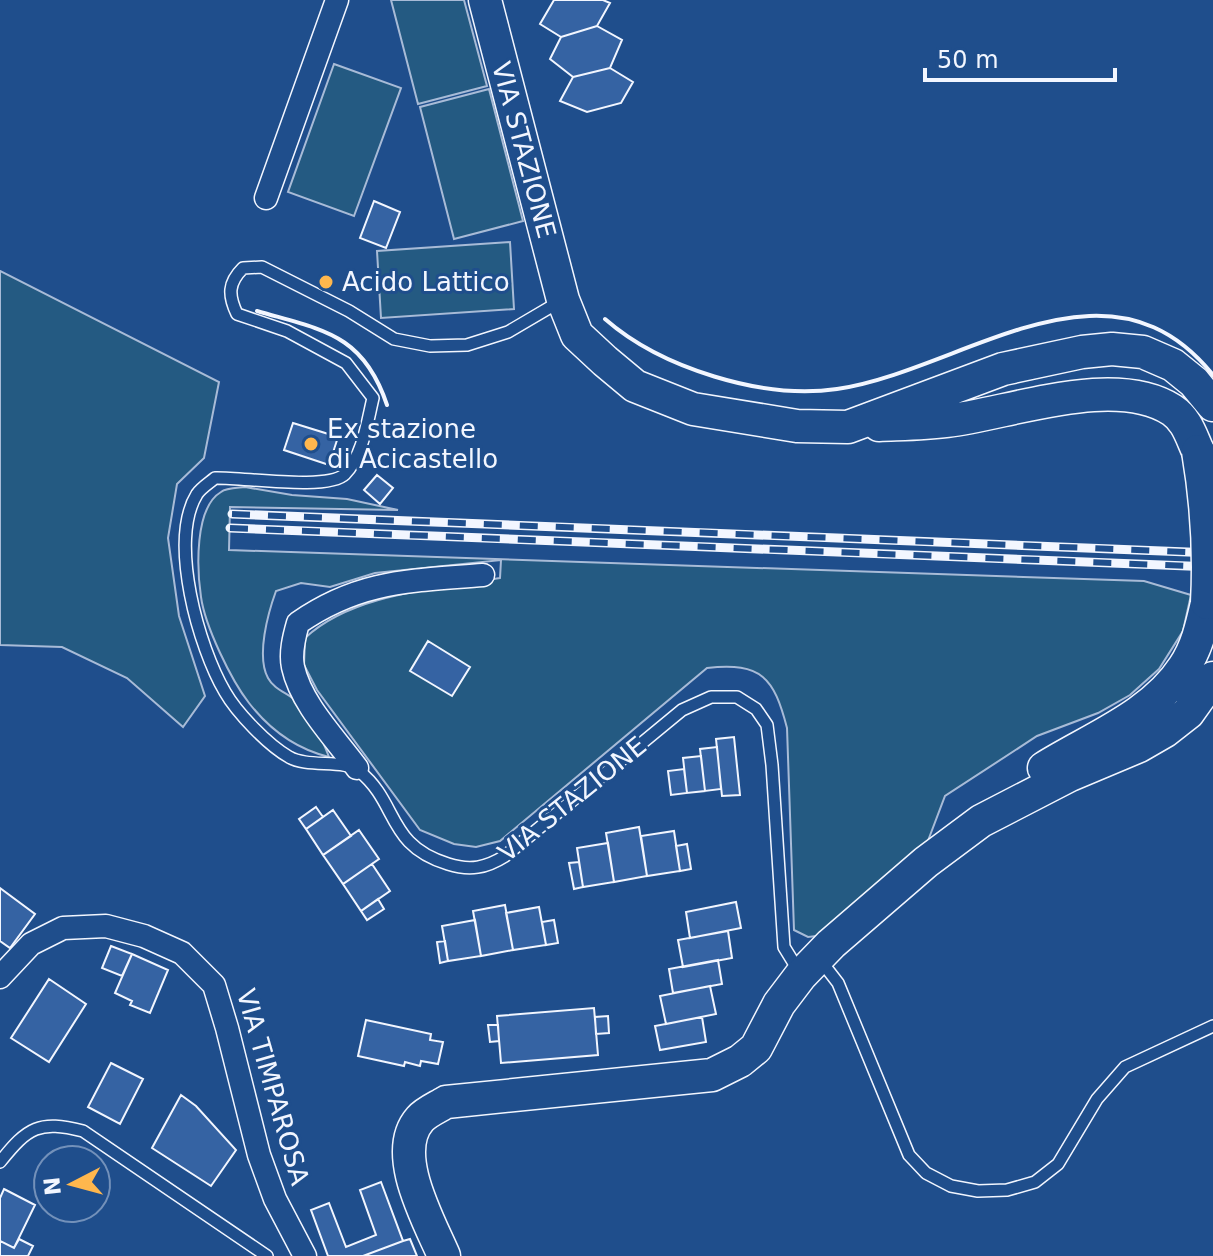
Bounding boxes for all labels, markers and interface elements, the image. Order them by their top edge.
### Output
scale bar [925,32,1115,82]
text: 50 m [937,46,999,74]
street label: VIA STAZIONE [486,58,562,242]
place label: Acido Lattico [342,267,510,297]
marker: Acido Lattico [317,273,335,291]
place label: Ex stazione di Acicastello [327,414,498,474]
marker: Ex stazione di Acicastello [302,435,320,453]
street label: VIA STAZIONE [492,730,652,868]
street label: VIA TIMPAROSA [231,985,315,1189]
north arrow [32,1144,112,1224]
text: N [39,1176,66,1197]

